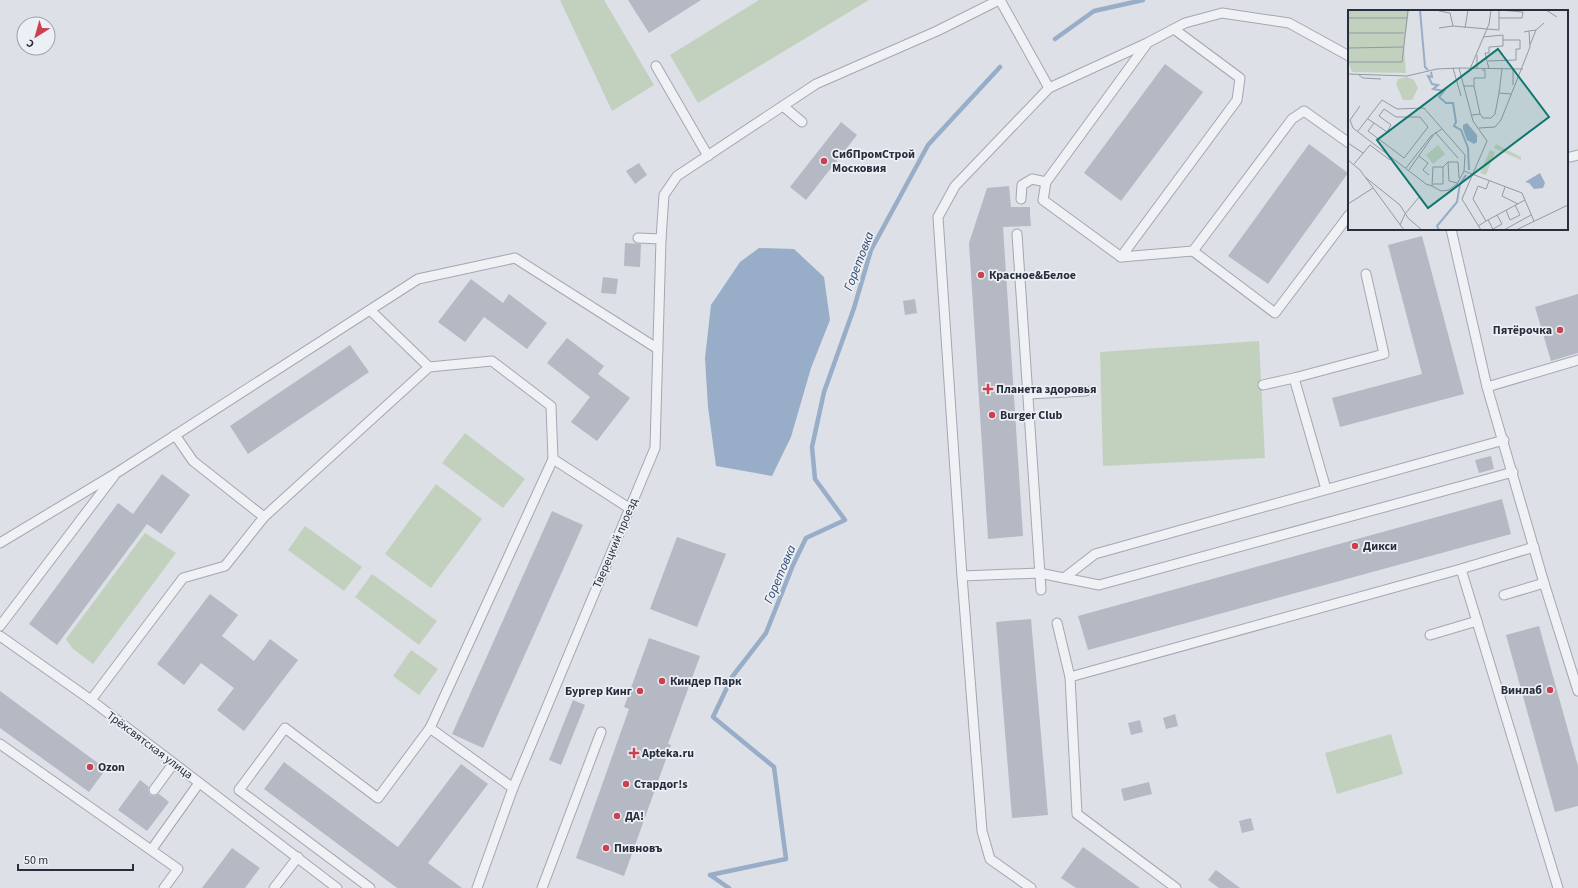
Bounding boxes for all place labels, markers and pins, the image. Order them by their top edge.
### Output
place label: СибПромСтрой Московия [832,146,915,177]
marker: СибПромСтрой Московия [819,156,829,166]
place label: Красное&Белое [989,267,1076,284]
marker: Красное&Белое [976,270,986,280]
place label: Пятёрочка [1493,322,1552,339]
marker: Пятёрочка [1555,325,1565,335]
place label: Планета здоровья [996,381,1097,398]
marker: Планета здоровья [983,384,993,394]
place label: Burger Club [1000,407,1063,424]
marker: Burger Club [987,410,997,420]
place label: Дикси [1363,538,1397,555]
marker: Дикси [1350,541,1360,551]
place label: Киндер Парк [670,673,742,690]
marker: Киндер Парк [657,676,667,686]
place label: Винлаб [1501,682,1542,699]
place label: Бургер Кинг [565,683,632,700]
marker: Винлаб [1545,685,1555,695]
marker: Бургер Кинг [635,686,645,696]
place label: Apteka.ru [641,745,694,762]
marker: Apteka.ru [629,748,639,758]
place label: Ozon [98,759,125,776]
marker: Ozon [85,762,95,772]
place label: Стардог!s [634,776,688,793]
marker: Стардог!s [621,779,631,789]
place label: ДА! [625,808,644,825]
marker: ДА! [612,811,622,821]
place label: Пивновъ [614,840,663,857]
marker: Пивновъ [601,843,611,853]

